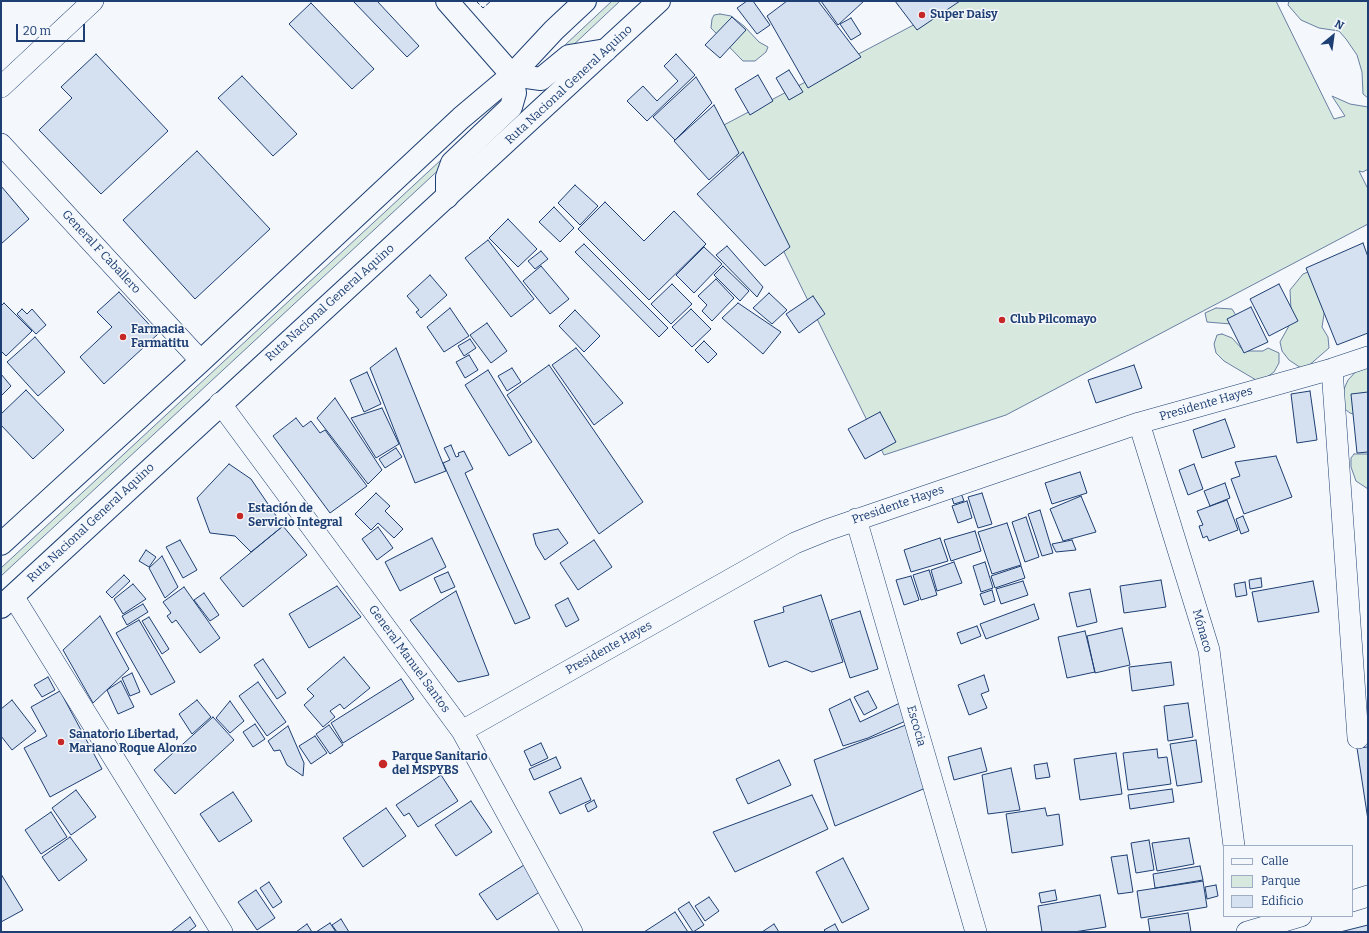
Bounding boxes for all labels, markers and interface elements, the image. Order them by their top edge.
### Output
place label: Super Daisy [930,8,998,22]
marker: Super Daisy [917,10,927,20]
scale bar [18,16,87,42]
north arrow [1313,16,1353,56]
text: N [1332,17,1346,33]
street label: Ruta Nacional General Aquino [503,22,635,148]
text: 20 m [23,24,51,38]
street label: General F Caballero [59,207,143,297]
street label: Ruta Nacional General Aquino [263,241,397,365]
place label: Club Pilcomayo [1010,313,1097,327]
marker: Club Pilcomayo [997,315,1007,325]
place label: Farmacia Farmatitu [131,323,189,351]
marker: Farmacia Farmatitu [118,332,128,342]
street label: Presidente Hayes [1158,384,1254,424]
street label: Ruta Nacional General Aquino [25,460,157,586]
street label: Presidente Hayes [850,483,946,527]
place label: Estación de Servicio Integral [248,502,343,530]
marker: Estación de Servicio Integral [235,511,245,521]
street label: General Manuel Santos [365,602,453,716]
street label: Mónaco [1189,608,1215,654]
street label: Presidente Hayes [563,618,655,678]
street label: Escocia [903,704,929,748]
place label: Sanatorio Libertad, Mariano Roque Alonzo [69,728,197,756]
marker: Sanatorio Libertad, Mariano Roque Alonzo [56,737,66,747]
place label: Parque Sanitario del MSPYBS [392,750,488,778]
marker: Parque Sanitario del MSPYBS [377,758,389,770]
legend [1223,845,1353,917]
text: Calle [1261,854,1289,868]
text: Parque [1261,874,1300,888]
text: Edificio [1261,894,1303,908]

